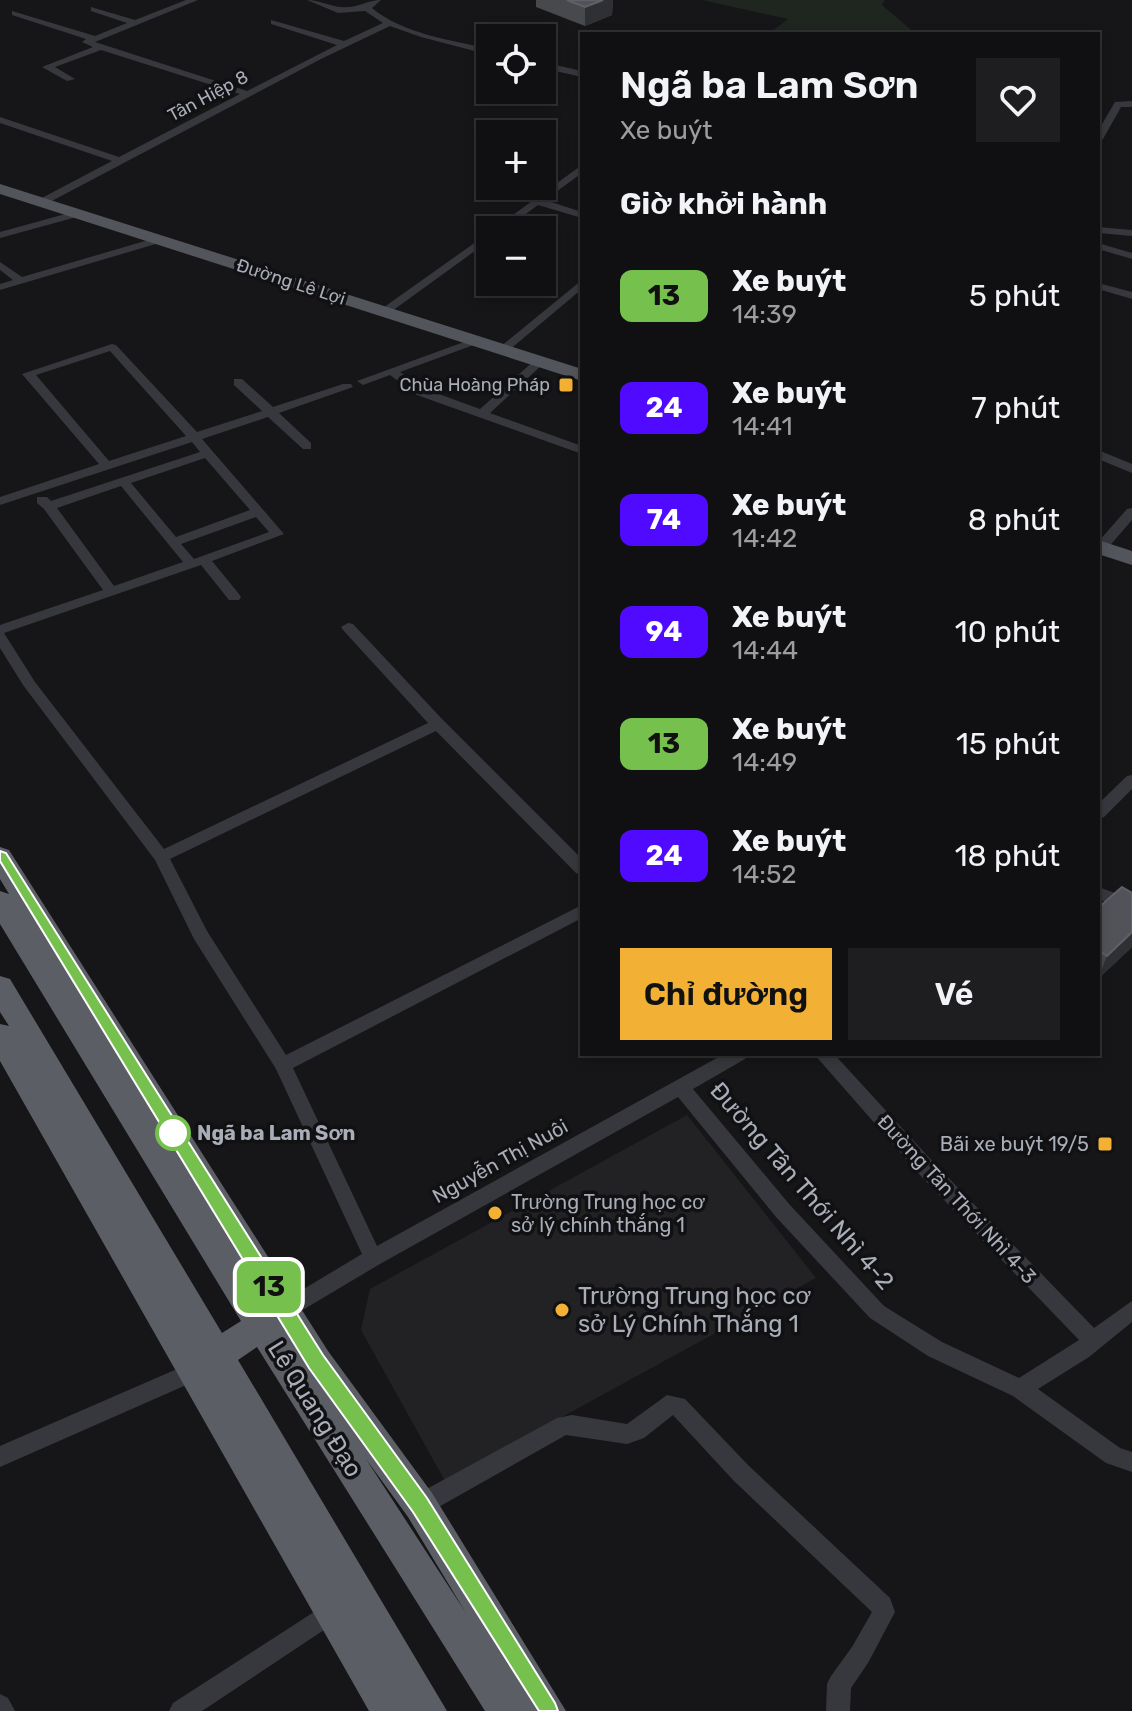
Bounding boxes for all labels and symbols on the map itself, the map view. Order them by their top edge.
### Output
street label: Tân Hiệp 8 [164,66,252,126]
street label: Đường Lê Lợi [234,254,348,310]
place label: Chùa Hoàng Pháp [400,374,550,396]
marker: Chùa Hoàng Pháp [557,376,575,394]
street label: Đường Tân Thới Nhì 4-2 [704,1077,900,1295]
street label: Đường Tân Thới Nhì 4-3 [873,1110,1041,1288]
street label: Nguyễn Thị Nuôi [428,1114,572,1208]
marker: Ngã ba Lam Sơn [156,1116,190,1150]
place label: Ngã ba Lam Sơn [197,1121,355,1145]
place label: Bãi xe buýt 19/5 [940,1132,1089,1156]
marker: Bãi xe buýt 19/5 [1096,1135,1114,1153]
place label: Trường Trung học cơ sở lý chính thắng 1 [511,1190,705,1237]
marker: Trường Trung học cơ sở lý chính thắng 1 [486,1204,504,1222]
line badge: 13 [233,1261,305,1313]
place label: Trường Trung học cơ sở Lý Chính Thắng 1 [578,1282,812,1338]
marker: Trường Trung học cơ sở Lý Chính Thắng 1 [553,1301,571,1319]
street label: Lê Quang Đạo [262,1336,368,1482]

